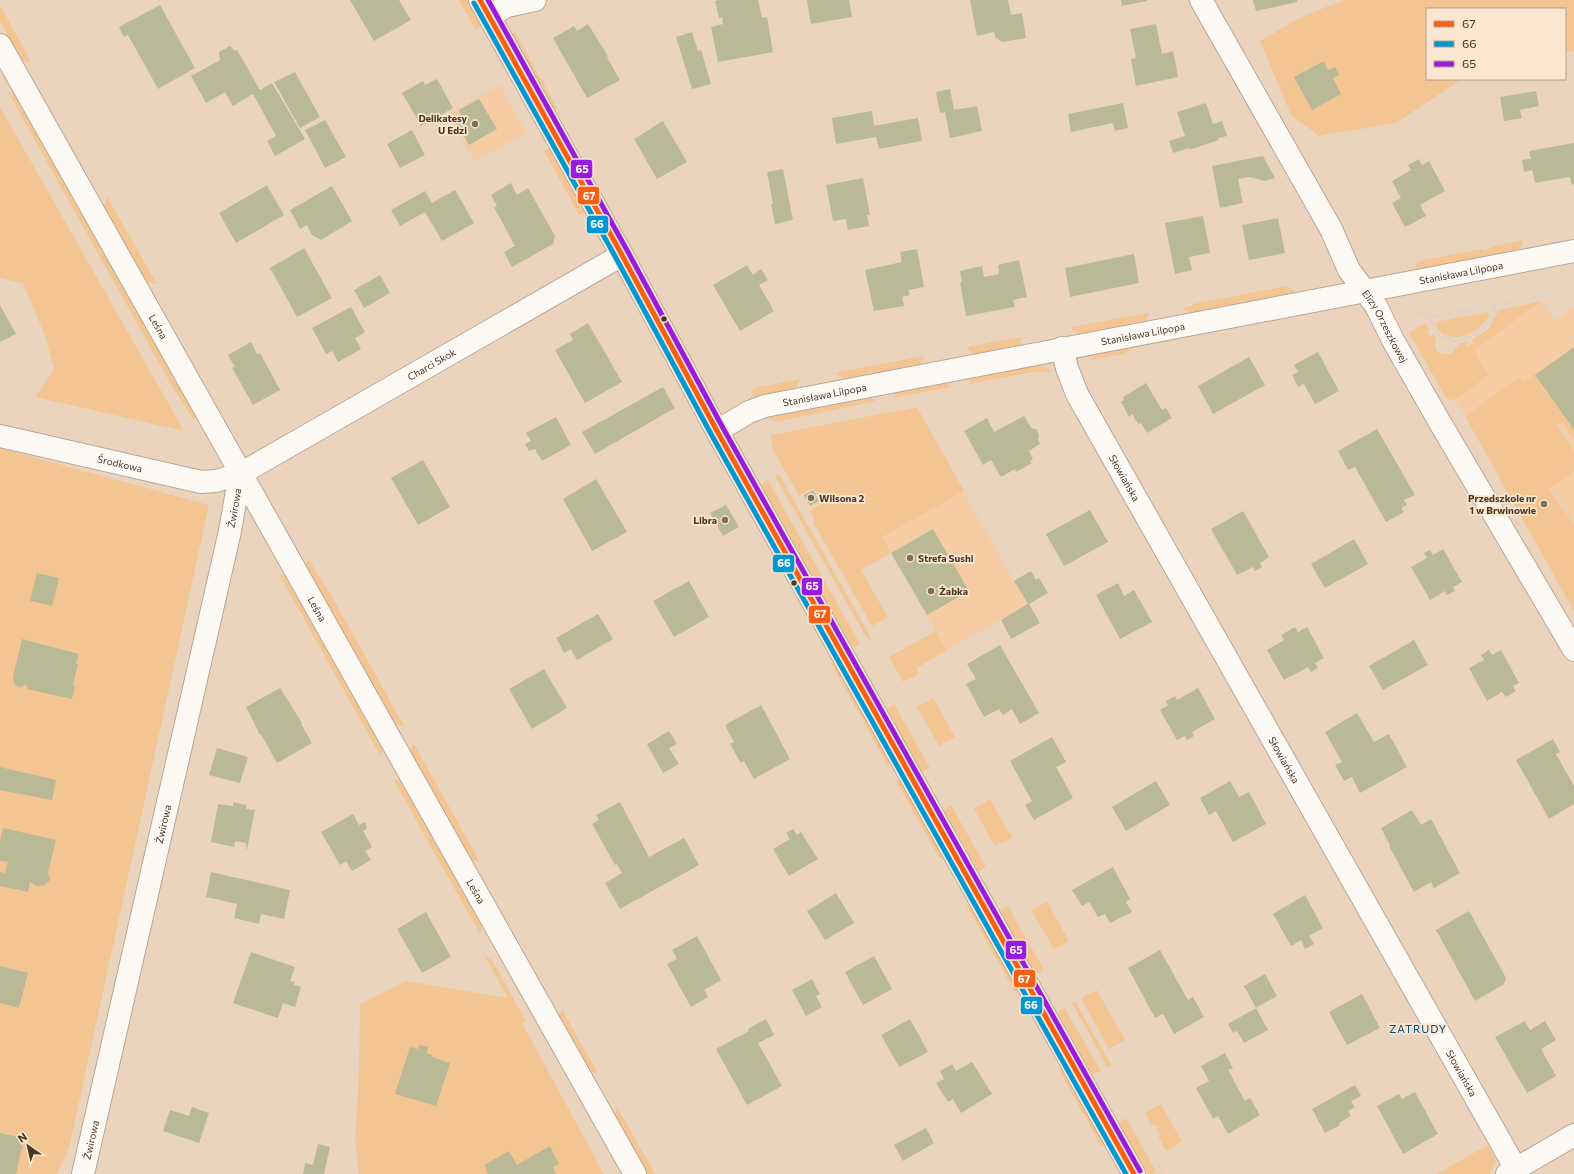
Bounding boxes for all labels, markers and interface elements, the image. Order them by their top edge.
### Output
legend [1426,8,1566,80]
text: 67 [1462,16,1476,30]
text: 66 [1462,36,1477,50]
text: 65 [1462,56,1476,70]
place label: Delikatesy U Edzi [418,112,468,136]
marker: Delikatesy U Edzi [470,119,480,129]
line badge: 65 [570,159,593,179]
text: 65 [575,162,589,175]
line badge: 67 [577,186,600,205]
text: 67 [583,189,595,202]
line badge: 66 [586,215,609,234]
text: 66 [590,217,604,230]
street label: Stanisława Lilpopa [1418,259,1504,287]
street label: Elizy Orzeszkowej [1360,287,1410,365]
street label: Leśna [147,312,170,341]
unlabelled marker [659,314,669,324]
street label: Stanisława Lilpopa [1100,320,1186,348]
street label: Charci Skok [405,345,458,383]
street label: Stanisława Lilpopa [782,381,868,408]
street label: Środkowa [96,453,143,474]
street label: Słowiańska [1107,453,1142,503]
street label: Żwirowa [225,487,243,529]
place label: Wilsona 2 [819,492,865,504]
place label: Przedszkole nr 1 w Brwinowie [1468,492,1536,516]
marker: Wilsona 2 [806,493,816,503]
marker: Przedszkole nr 1 w Brwinowie [1539,499,1549,509]
place label: Libra [693,514,717,526]
marker: Libra [720,515,730,525]
place label: Strefa Sushi [918,552,974,564]
marker: Strefa Sushi [905,553,915,563]
line badge: 66 [772,554,795,573]
text: 66 [777,556,791,569]
line badge: 65 [801,577,823,596]
unlabelled marker [789,578,799,588]
text: 65 [805,579,819,592]
place label: Żabka [939,585,968,597]
marker: Żabka [926,586,936,596]
street label: Leśna [305,594,329,623]
line badge: 67 [808,605,831,624]
text: 67 [814,607,826,620]
street label: Słowiańska [1266,735,1302,785]
street label: Żwirowa [153,803,173,845]
street label: Leśna [464,877,488,906]
line badge: 65 [1005,940,1027,960]
text: 65 [1009,943,1023,956]
line badge: 67 [1013,969,1036,988]
text: 67 [1018,972,1030,985]
line badge: 66 [1020,996,1043,1015]
text: 66 [1024,998,1038,1011]
district label: ZATRUDY [1389,1022,1447,1035]
street label: Słowiańska [1444,1048,1480,1098]
street label: Żwirowa [81,1119,101,1161]
north arrow [8,1126,48,1166]
text: N [15,1130,29,1145]

